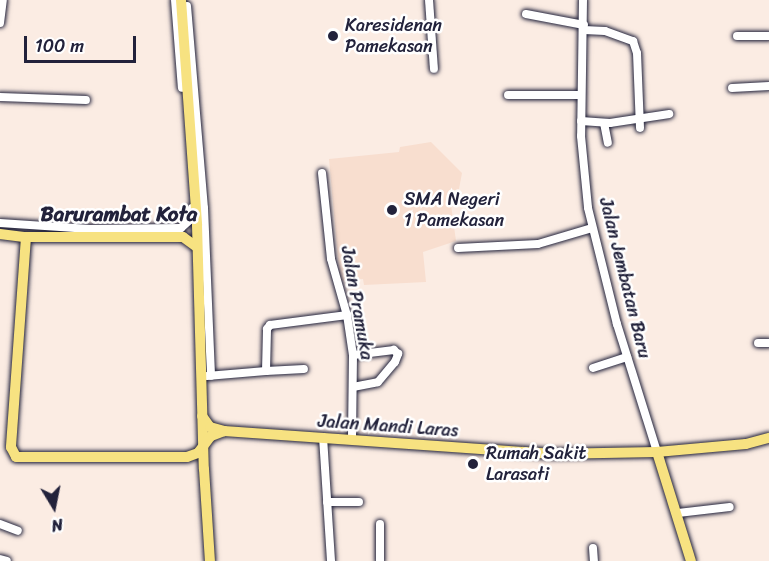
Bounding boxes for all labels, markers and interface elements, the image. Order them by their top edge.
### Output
place label: Karesidenan Pamekasan [345,15,442,57]
scale bar [27,24,140,62]
marker: Karesidenan Pamekasan [326,29,340,43]
text: 100 m [35,30,84,62]
place label: SMA Negeri 1 Pamekasan [404,189,504,232]
street label: Jalan Jembatan Baru [595,196,655,360]
district label: Barurambat Kota [40,201,198,227]
marker: SMA Negeri 1 Pamekasan [385,203,399,217]
street label: Jalan Pramuka [336,244,378,362]
street label: Jalan Mandi Laras [317,410,459,442]
place label: Rumah Sakit Larasati [486,443,586,486]
marker: Rumah Sakit Larasati [464,455,482,473]
north arrow [24,477,84,537]
text: N [49,510,65,540]

